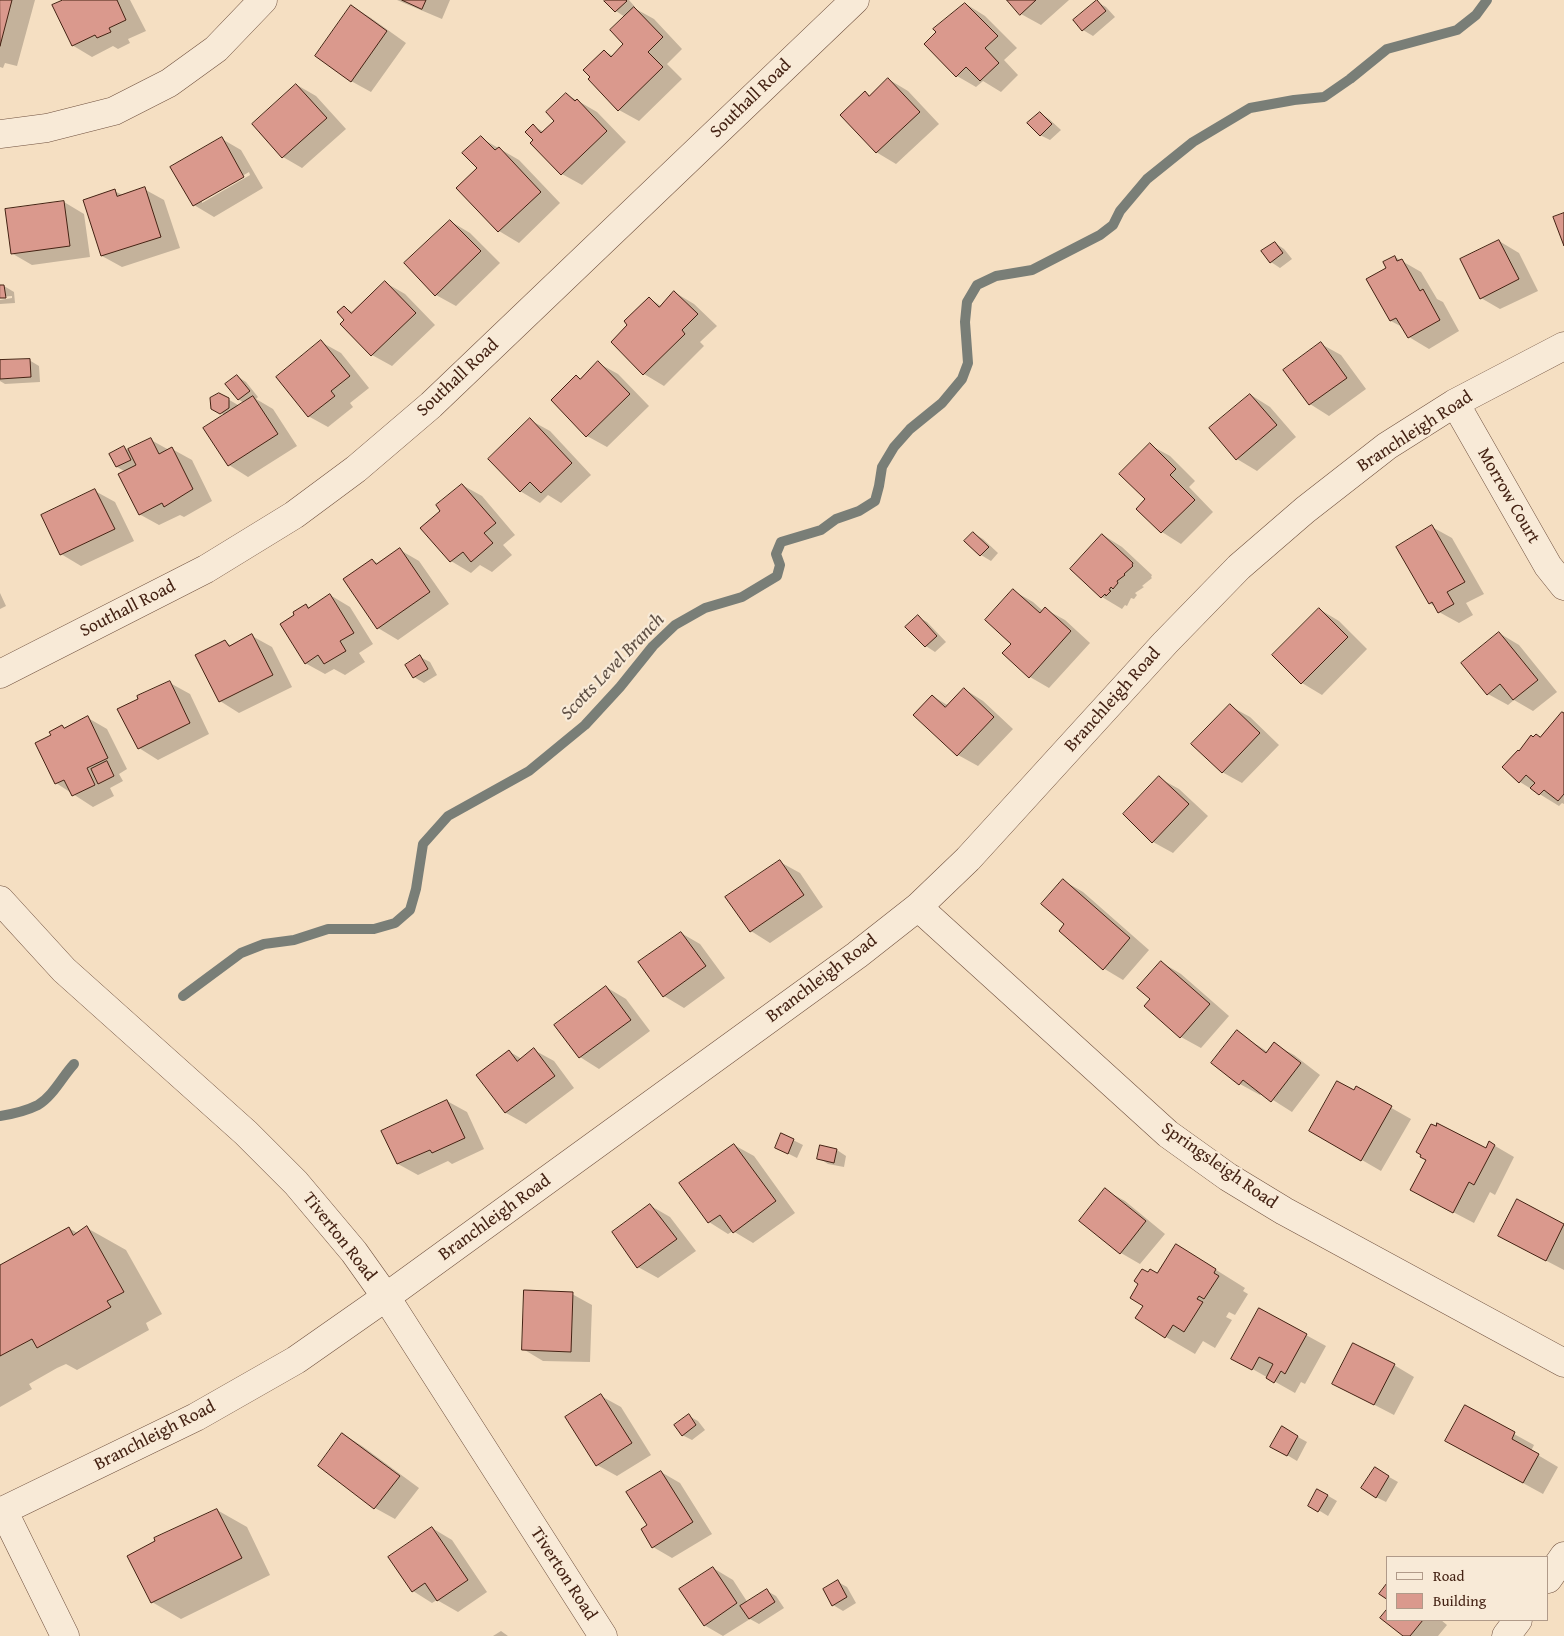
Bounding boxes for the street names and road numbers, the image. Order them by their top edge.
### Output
street label: Southall Road [706,55,796,143]
street label: Southall Road [412,334,504,422]
street label: Branchleigh Road [1353,387,1477,477]
street label: Morrow Court [1472,444,1544,548]
street label: Southall Road [77,576,179,642]
street label: Branchleigh Road [1060,643,1166,757]
street label: Branchleigh Road [762,930,882,1028]
street label: Springsleigh Road [1157,1118,1281,1214]
street label: Branchleigh Road [435,1170,555,1266]
street label: Tiverton Road [298,1188,380,1286]
street label: Branchleigh Road [91,1396,219,1476]
street label: Tiverton Road [525,1523,601,1625]

